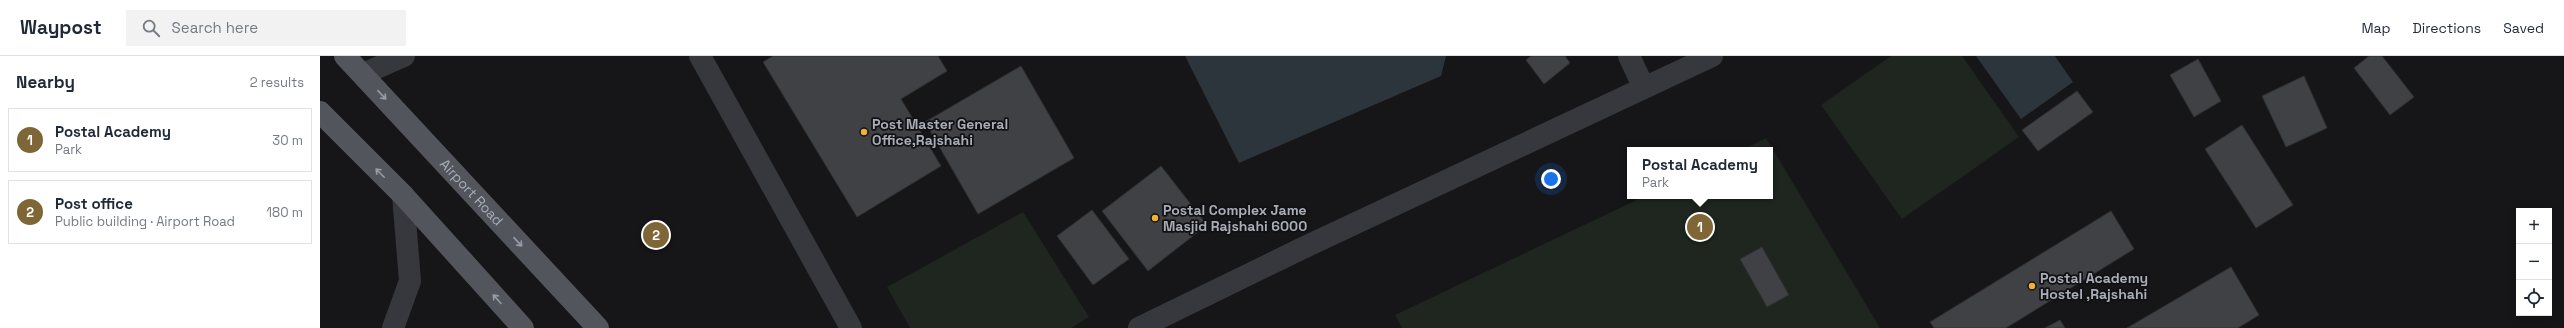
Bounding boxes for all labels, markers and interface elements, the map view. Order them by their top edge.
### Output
search box [126,10,406,46]
text: Waypost [20,15,102,40]
icon: search [140,17,162,39]
text: Search here [172,18,258,37]
text: Map [2361,19,2391,37]
text: Directions [2413,19,2481,37]
text: Saved [2503,19,2544,37]
text: Nearby [16,71,75,93]
text: 2 results [250,74,304,91]
one-way arrow [377,90,386,100]
place label: Post Master General Office,Rajshahi [872,115,1008,149]
text: Postal Academy [55,122,171,141]
marker: Post Master General Office,Rajshahi [859,127,869,137]
text: 1 [27,132,33,149]
text: 30 m [272,132,303,149]
text: Park [55,141,82,158]
popup [1627,147,1773,199]
street label: Airport Road [436,155,507,229]
text: Postal Academy [1642,155,1758,174]
one-way arrow [376,168,385,178]
your location [1541,169,1561,189]
text: Park [1642,174,1669,191]
text: Post office [55,194,133,213]
place label: Postal Complex Jame Masjid Rajshahi 6000 [1163,201,1307,235]
text: 2 [26,204,34,221]
text: 180 m [267,204,303,221]
map controls [2516,208,2552,316]
button: + [2516,208,2552,244]
pin: 1 [1687,212,1713,242]
text: Public building · Airport Road [55,213,235,230]
marker: Postal Complex Jame Masjid Rajshahi 6000 [1150,213,1160,223]
pin: 2 [643,220,669,250]
one-way arrow [513,236,522,247]
button: − [2516,244,2552,280]
place label: Postal Academy Hostel ,Rajshahi [2040,269,2148,303]
button: locate [2516,280,2552,316]
marker: Postal Academy Hostel ,Rajshahi [2027,281,2037,291]
one-way arrow [492,294,502,304]

